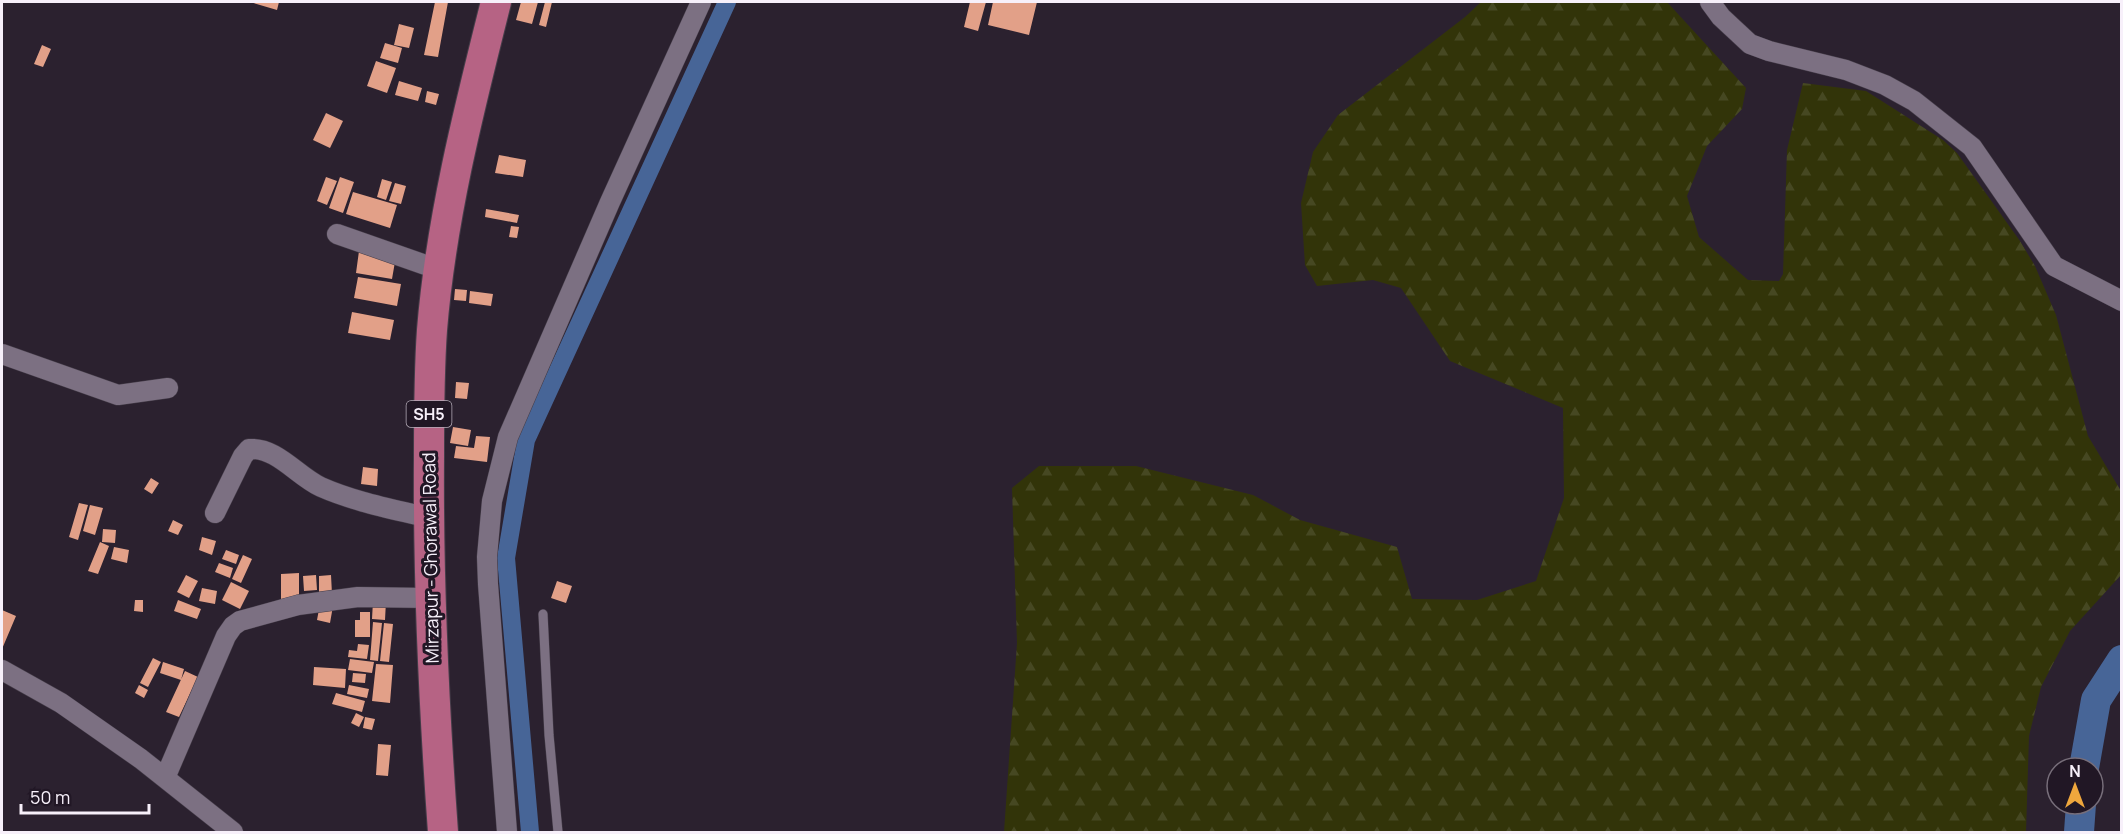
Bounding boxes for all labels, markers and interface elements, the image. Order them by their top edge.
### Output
road number: SH5 [406,401,452,427]
street label: Mirzapur - Ghorawal Road [416,452,444,664]
north arrow [2045,756,2105,816]
text: N [2069,760,2081,782]
scale bar [21,777,148,815]
text: 50 m [30,785,70,809]

